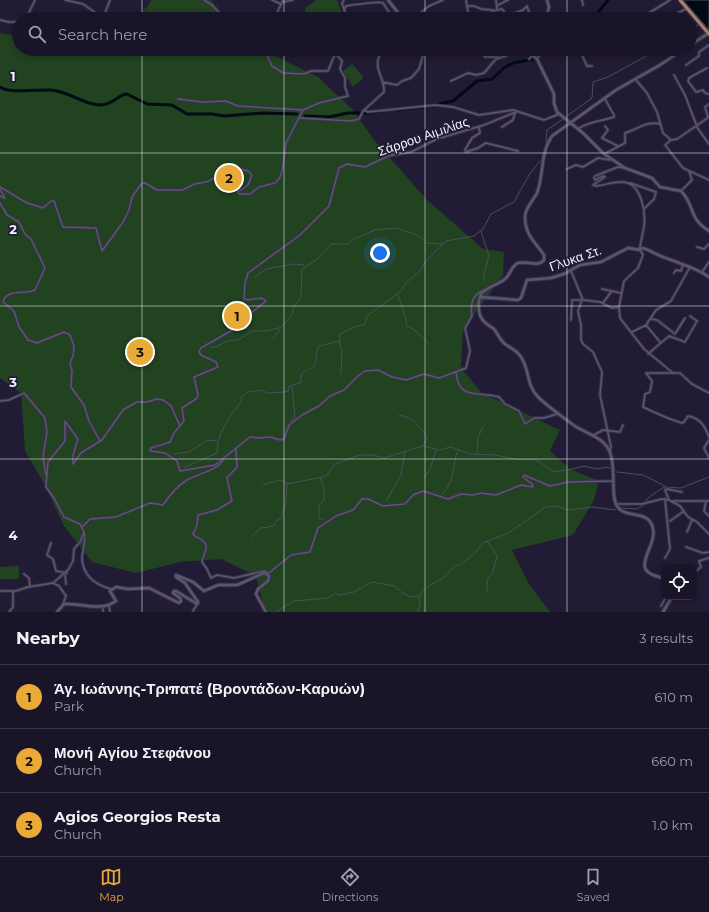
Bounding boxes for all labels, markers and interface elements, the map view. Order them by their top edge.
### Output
search box [12,12,697,56]
icon: search [26,23,48,45]
text: Search here [58,25,147,44]
text: 1 [10,68,16,84]
street label: Σάρρου Αιμιλίας [375,113,471,159]
pin: 2 [216,163,242,193]
text: 2 [9,221,17,237]
street label: Γλυκα Στ. [547,242,603,274]
your location [370,243,390,263]
pin: 1 [224,301,250,331]
pin: 3 [127,337,153,367]
text: 3 [8,374,17,390]
text: 4 [9,527,18,543]
map controls [661,564,697,600]
button: locate [661,564,697,600]
text: Nearby [16,628,80,648]
text: 3 results [639,630,693,646]
text: Άγ. Ιωάννης-Τριπατέ (Βροντάδων-Καρυών) [54,679,365,698]
text: 1 [26,689,32,705]
text: 610 m [655,689,693,705]
text: Park [54,698,84,714]
text: Μονή Αγίου Στεφάνου [54,743,211,762]
text: 2 [25,753,33,769]
text: 660 m [651,753,693,769]
text: Church [54,762,102,778]
text: Agios Georgios Resta [54,807,221,826]
text: 3 [25,817,33,833]
text: 1.0 km [652,817,693,833]
text: Church [54,826,102,842]
tab: Map [99,866,124,904]
tab: Directions [322,866,378,904]
tab: Saved [577,866,610,904]

